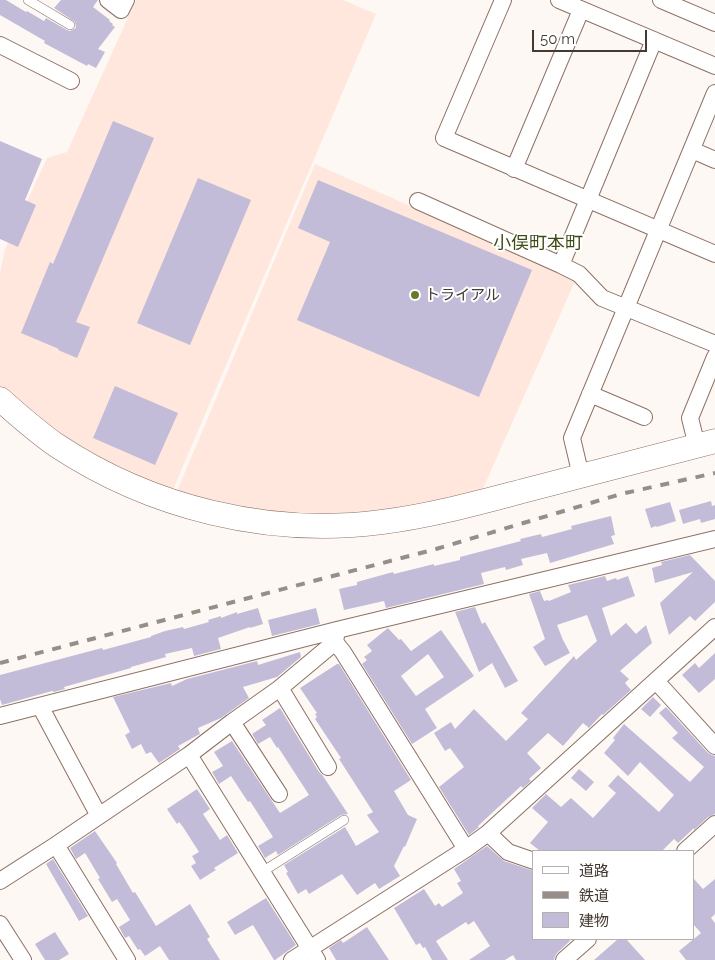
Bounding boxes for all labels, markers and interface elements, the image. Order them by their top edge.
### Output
scale bar [535,20,650,52]
text: 50 m [540,30,575,48]
district label: 小俣町本町 [493,233,583,255]
place label: トライアル [425,286,500,304]
marker: トライアル [409,289,421,301]
legend [532,850,695,940]
text: 道路 [579,862,609,880]
text: 鉄道 [579,887,609,905]
text: 建物 [579,912,609,930]

